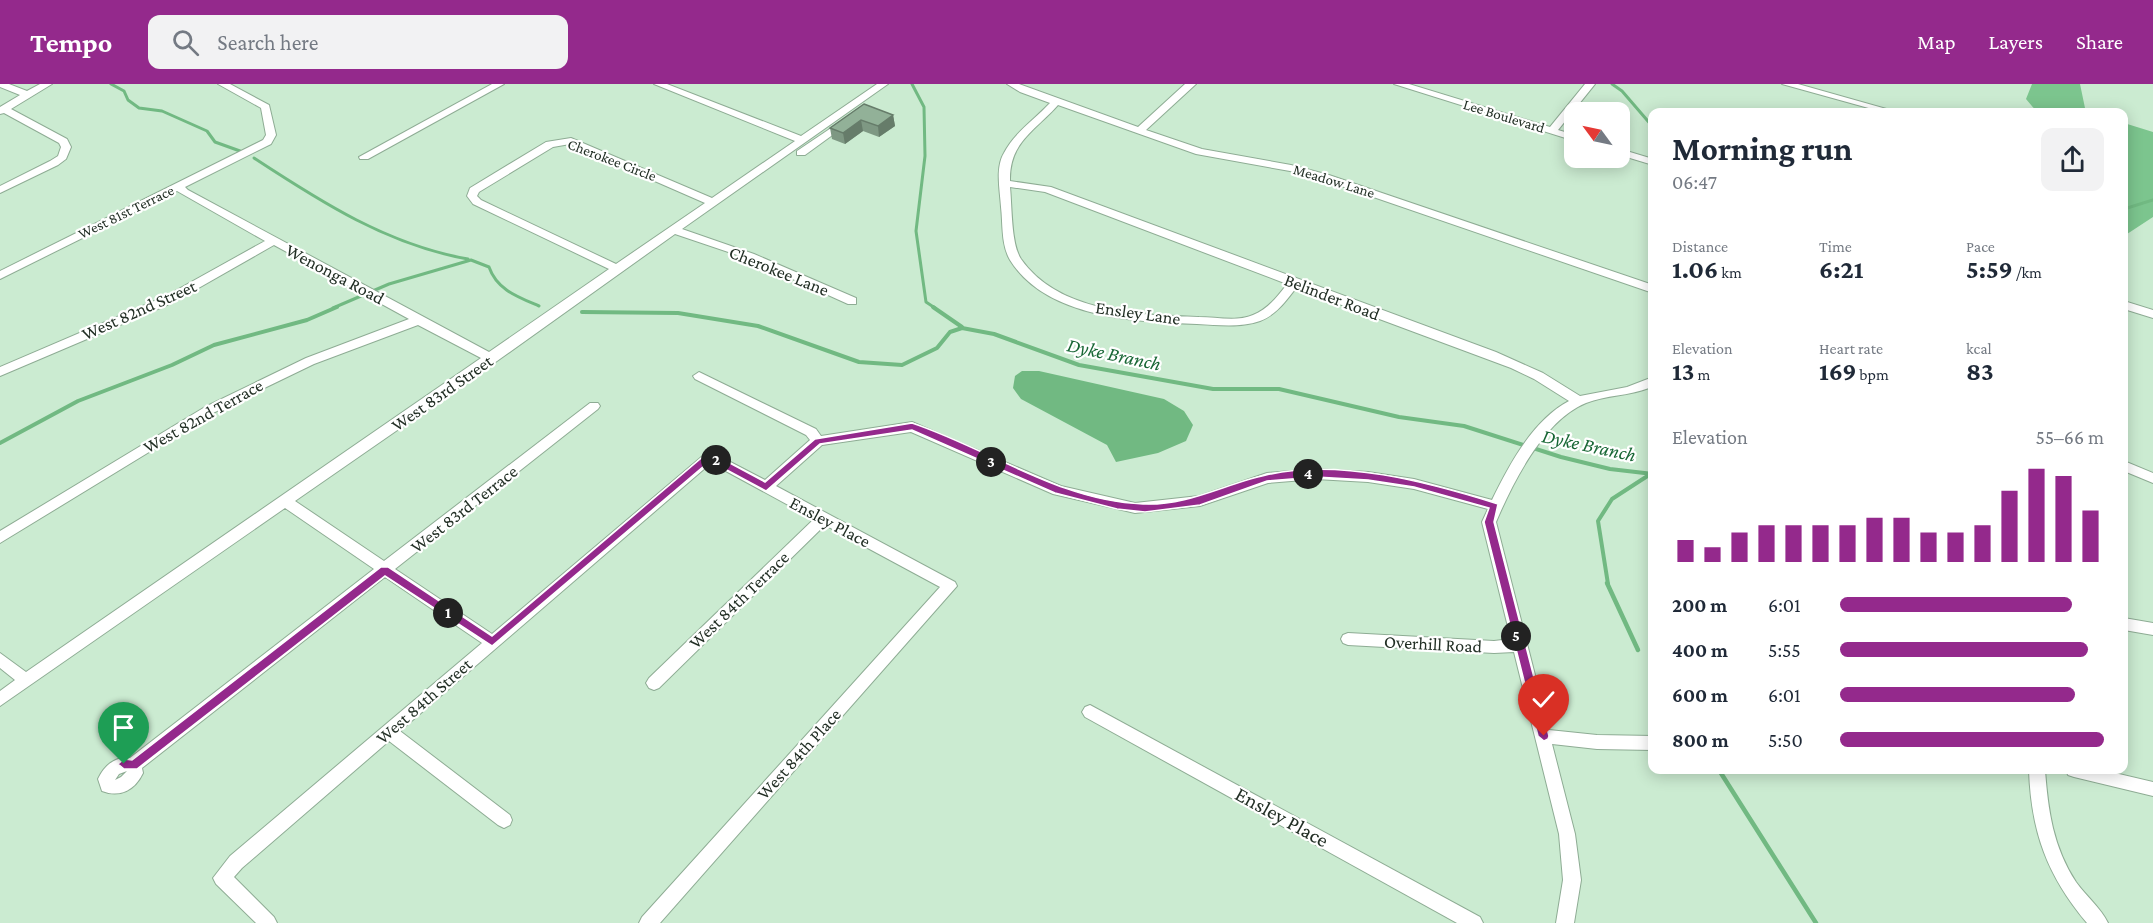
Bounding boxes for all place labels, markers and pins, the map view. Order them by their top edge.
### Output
pin: 2 [701,445,731,475]
pin: 3 [976,447,1006,477]
pin: 4 [1293,459,1323,489]
pin: 1 [433,598,463,628]
pin: 5 [1501,621,1531,651]
pin [1518,674,1569,736]
pin [98,702,149,764]

